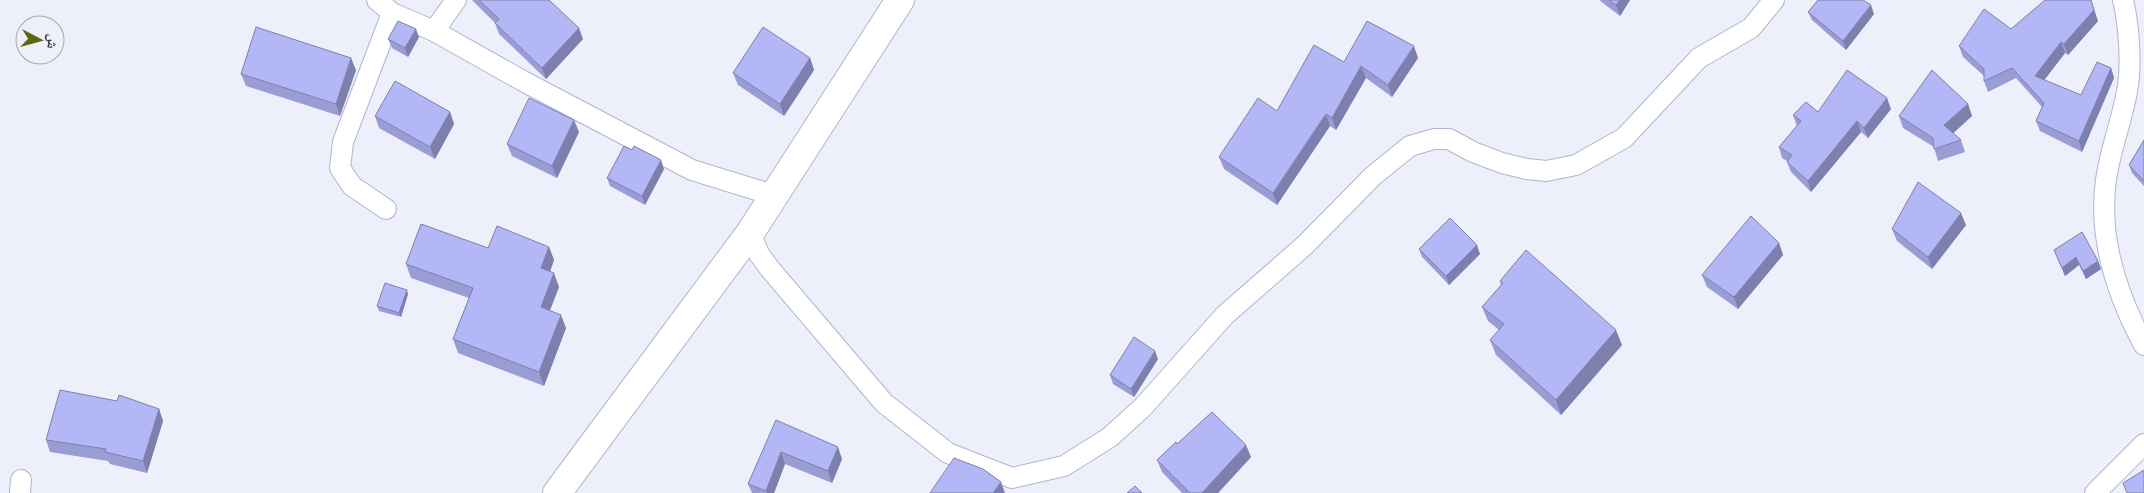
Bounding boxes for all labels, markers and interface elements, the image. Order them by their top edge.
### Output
north arrow [15,15,65,65]
text: ش [43,33,64,50]

